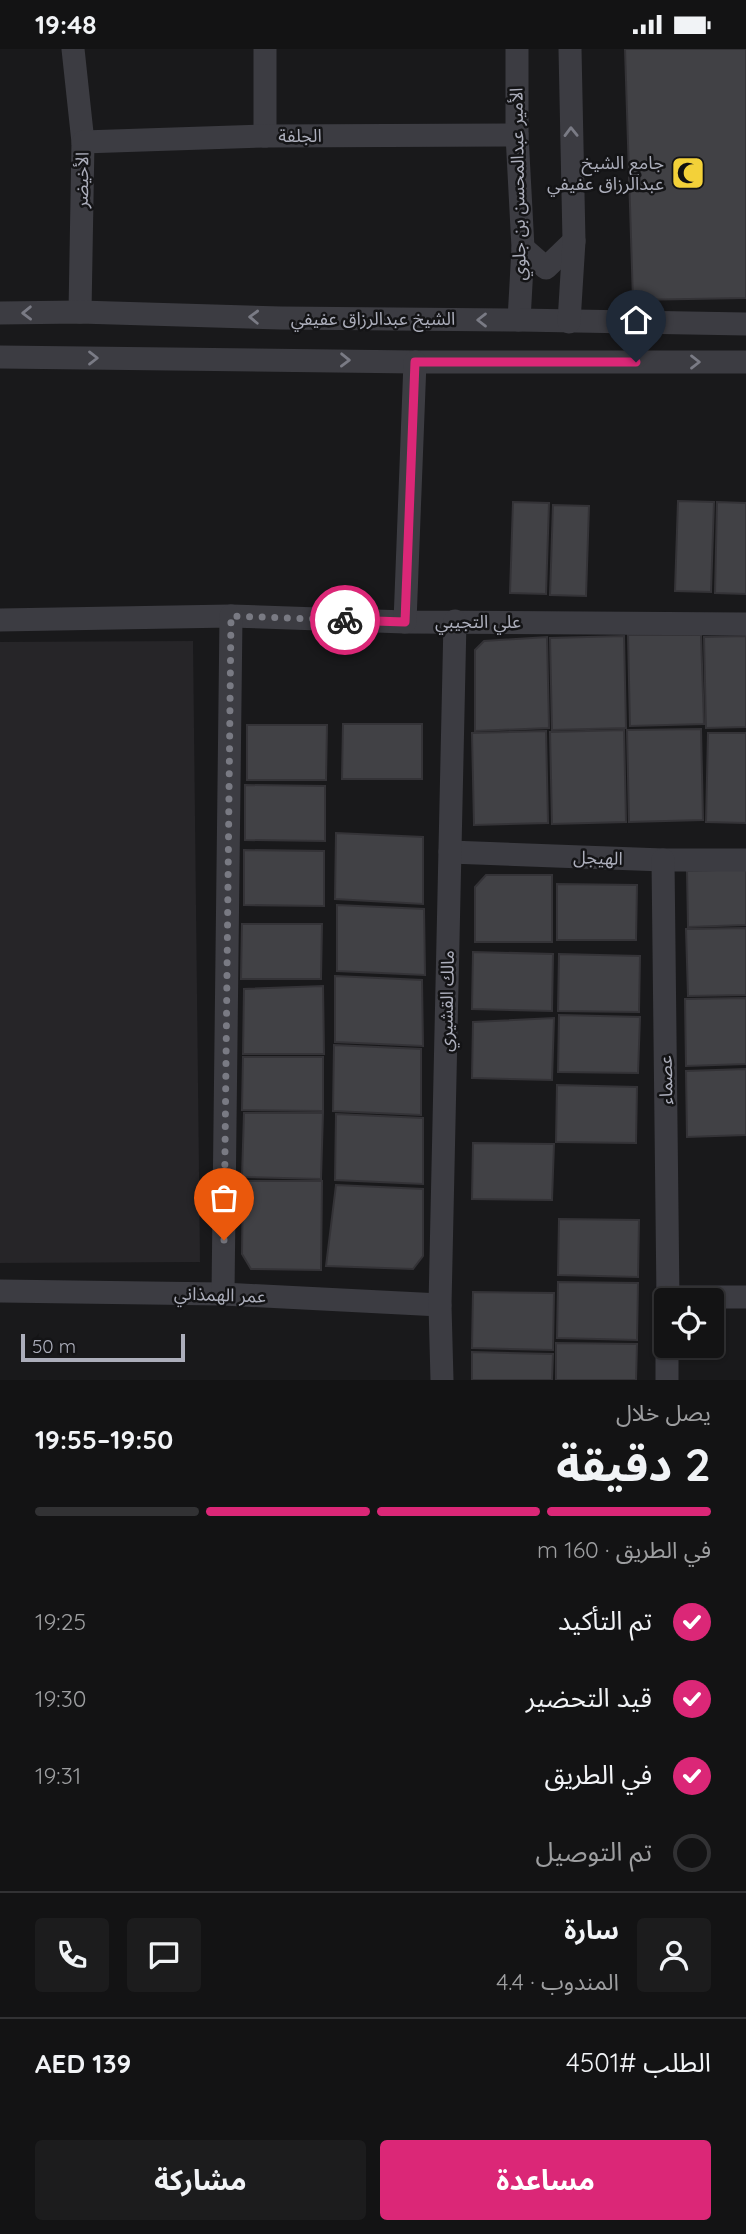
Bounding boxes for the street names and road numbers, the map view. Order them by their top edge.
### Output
street label: الأمير عبدالمحسن بن جلوي [504,87,533,281]
street label: الجلفة [278,124,322,147]
street label: الأخيضر [69,152,93,209]
street label: الشيخ عبدالرزاق عفيفي [291,307,455,332]
street label: علي التجيبي [435,610,521,635]
street label: الهيجل [573,845,623,870]
street label: مالك القشيري [434,950,461,1052]
street label: عصماء [654,1055,677,1105]
street label: عمر الهمذاني [174,1281,266,1310]

